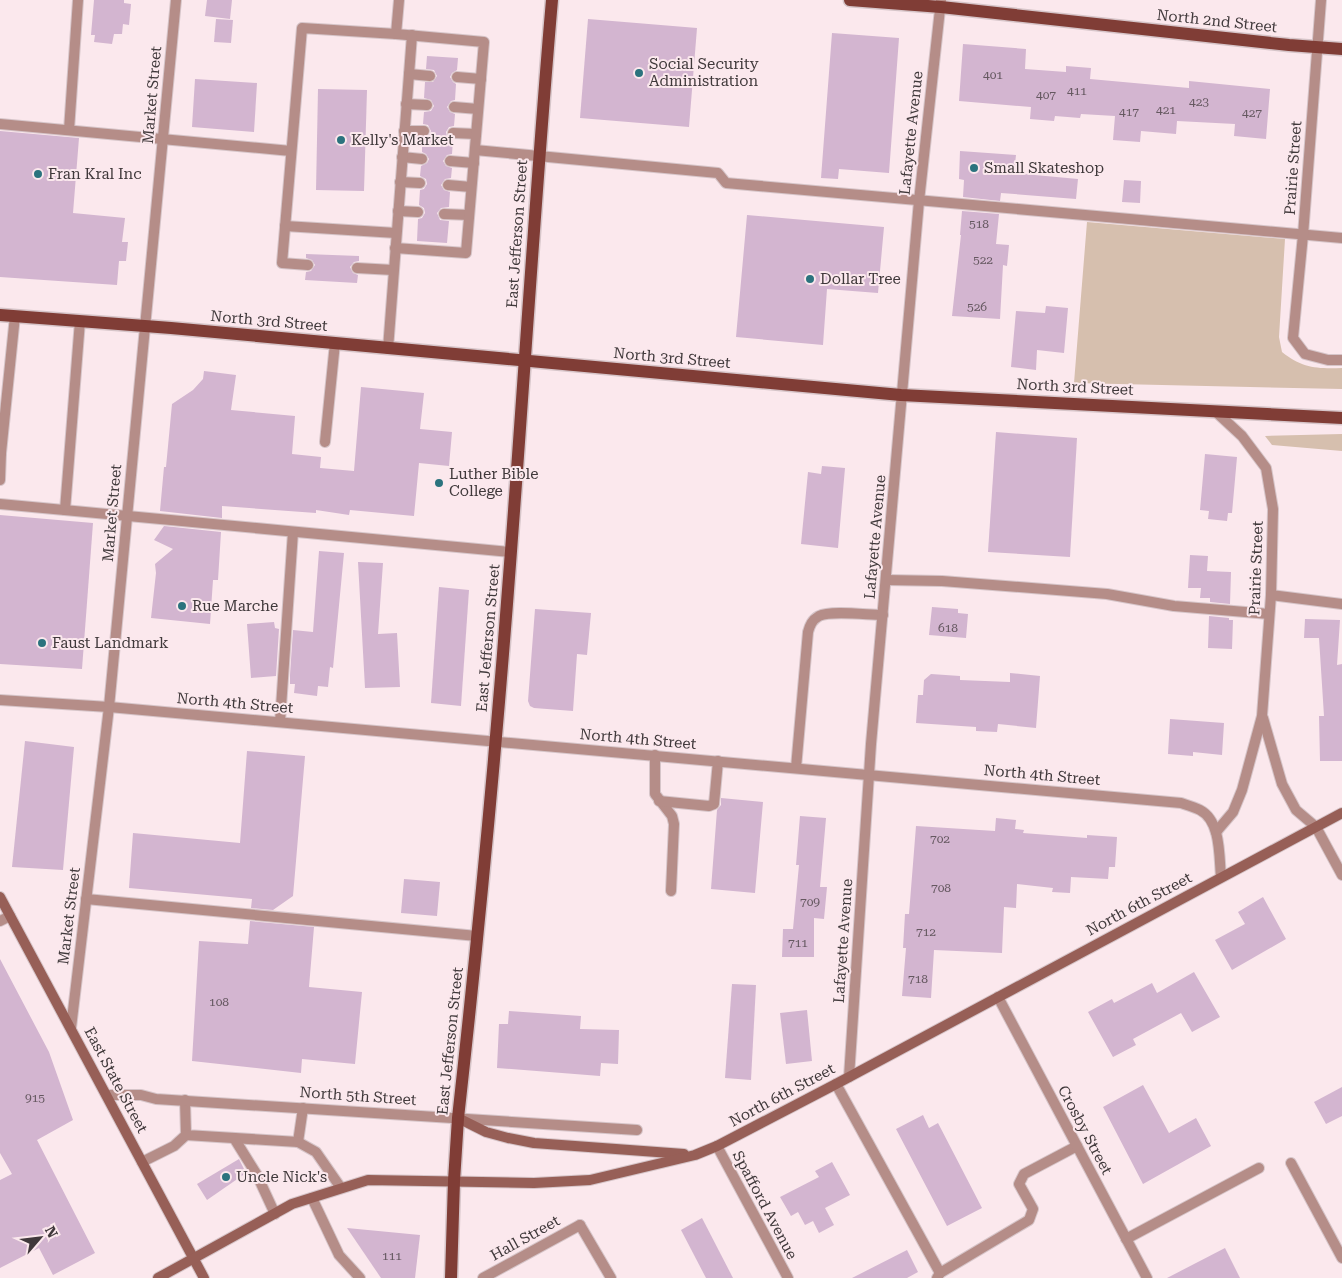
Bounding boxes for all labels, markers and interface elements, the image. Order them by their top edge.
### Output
street label: North 2nd Street [1156,6,1279,36]
street label: Market Street [139,45,165,145]
place label: Social Security Administration [649,55,759,90]
marker: Social Security Administration [633,67,645,79]
house number: 401 [983,68,1003,82]
street label: Lafayette Avenue [896,70,926,196]
house number: 411 [1067,84,1087,98]
house number: 407 [1036,88,1056,102]
house number: 423 [1189,95,1209,109]
house number: 421 [1156,103,1176,117]
house number: 417 [1119,105,1139,119]
house number: 427 [1242,106,1262,120]
street label: Prairie Street [1281,120,1305,216]
place label: Kelly's Market [351,131,454,149]
marker: Kelly's Market [335,134,347,146]
street label: East Jefferson Street [503,159,531,309]
place label: Small Skateshop [984,159,1104,177]
marker: Small Skateshop [968,162,980,174]
place label: Fran Kral Inc [48,165,142,183]
marker: Fran Kral Inc [32,168,44,180]
house number: 518 [969,217,989,231]
house number: 522 [973,253,993,267]
place label: Dollar Tree [820,270,901,288]
marker: Dollar Tree [804,273,816,285]
house number: 526 [967,300,987,314]
street label: North 3rd Street [210,307,329,335]
street label: North 3rd Street [613,344,732,372]
street label: North 3rd Street [1016,375,1134,399]
street label: Market Street [99,463,125,563]
place label: Luther Bible College [449,465,539,500]
street label: Lafayette Avenue [861,474,889,600]
marker: Luther Bible College [433,477,445,489]
street label: Prairie Street [1245,520,1267,616]
street label: East Jefferson Street [473,563,503,713]
place label: Rue Marche [192,597,278,615]
marker: Rue Marche [176,600,188,612]
house number: 618 [938,621,958,635]
place label: Faust Landmark [52,634,169,652]
marker: Faust Landmark [36,637,48,649]
street label: North 4th Street [176,689,294,717]
street label: North 4th Street [579,725,697,753]
street label: North 4th Street [983,761,1101,789]
house number: 702 [930,832,950,846]
street label: Market Street [54,866,84,966]
street label: North 6th Street [1083,868,1195,939]
street label: Lafayette Avenue [830,878,856,1004]
house number: 708 [931,881,951,895]
house number: 709 [800,895,820,909]
house number: 712 [916,925,936,939]
house number: 711 [788,936,808,950]
street label: East Jefferson Street [433,966,467,1116]
house number: 718 [908,972,928,986]
house number: 108 [209,995,229,1009]
street label: East State Street [80,1024,152,1136]
street label: North 6th Street [726,1059,838,1130]
street label: Crosby Street [1054,1082,1116,1178]
street label: North 5th Street [299,1083,417,1109]
house number: 915 [25,1091,45,1105]
street label: Spafford Avenue [729,1148,801,1262]
place label: Uncle Nick's [236,1168,327,1186]
marker: Uncle Nick's [220,1171,232,1183]
street label: Hall Street [487,1211,563,1264]
north arrow [15,1213,65,1263]
text: N [42,1223,61,1241]
house number: 111 [382,1249,402,1263]

